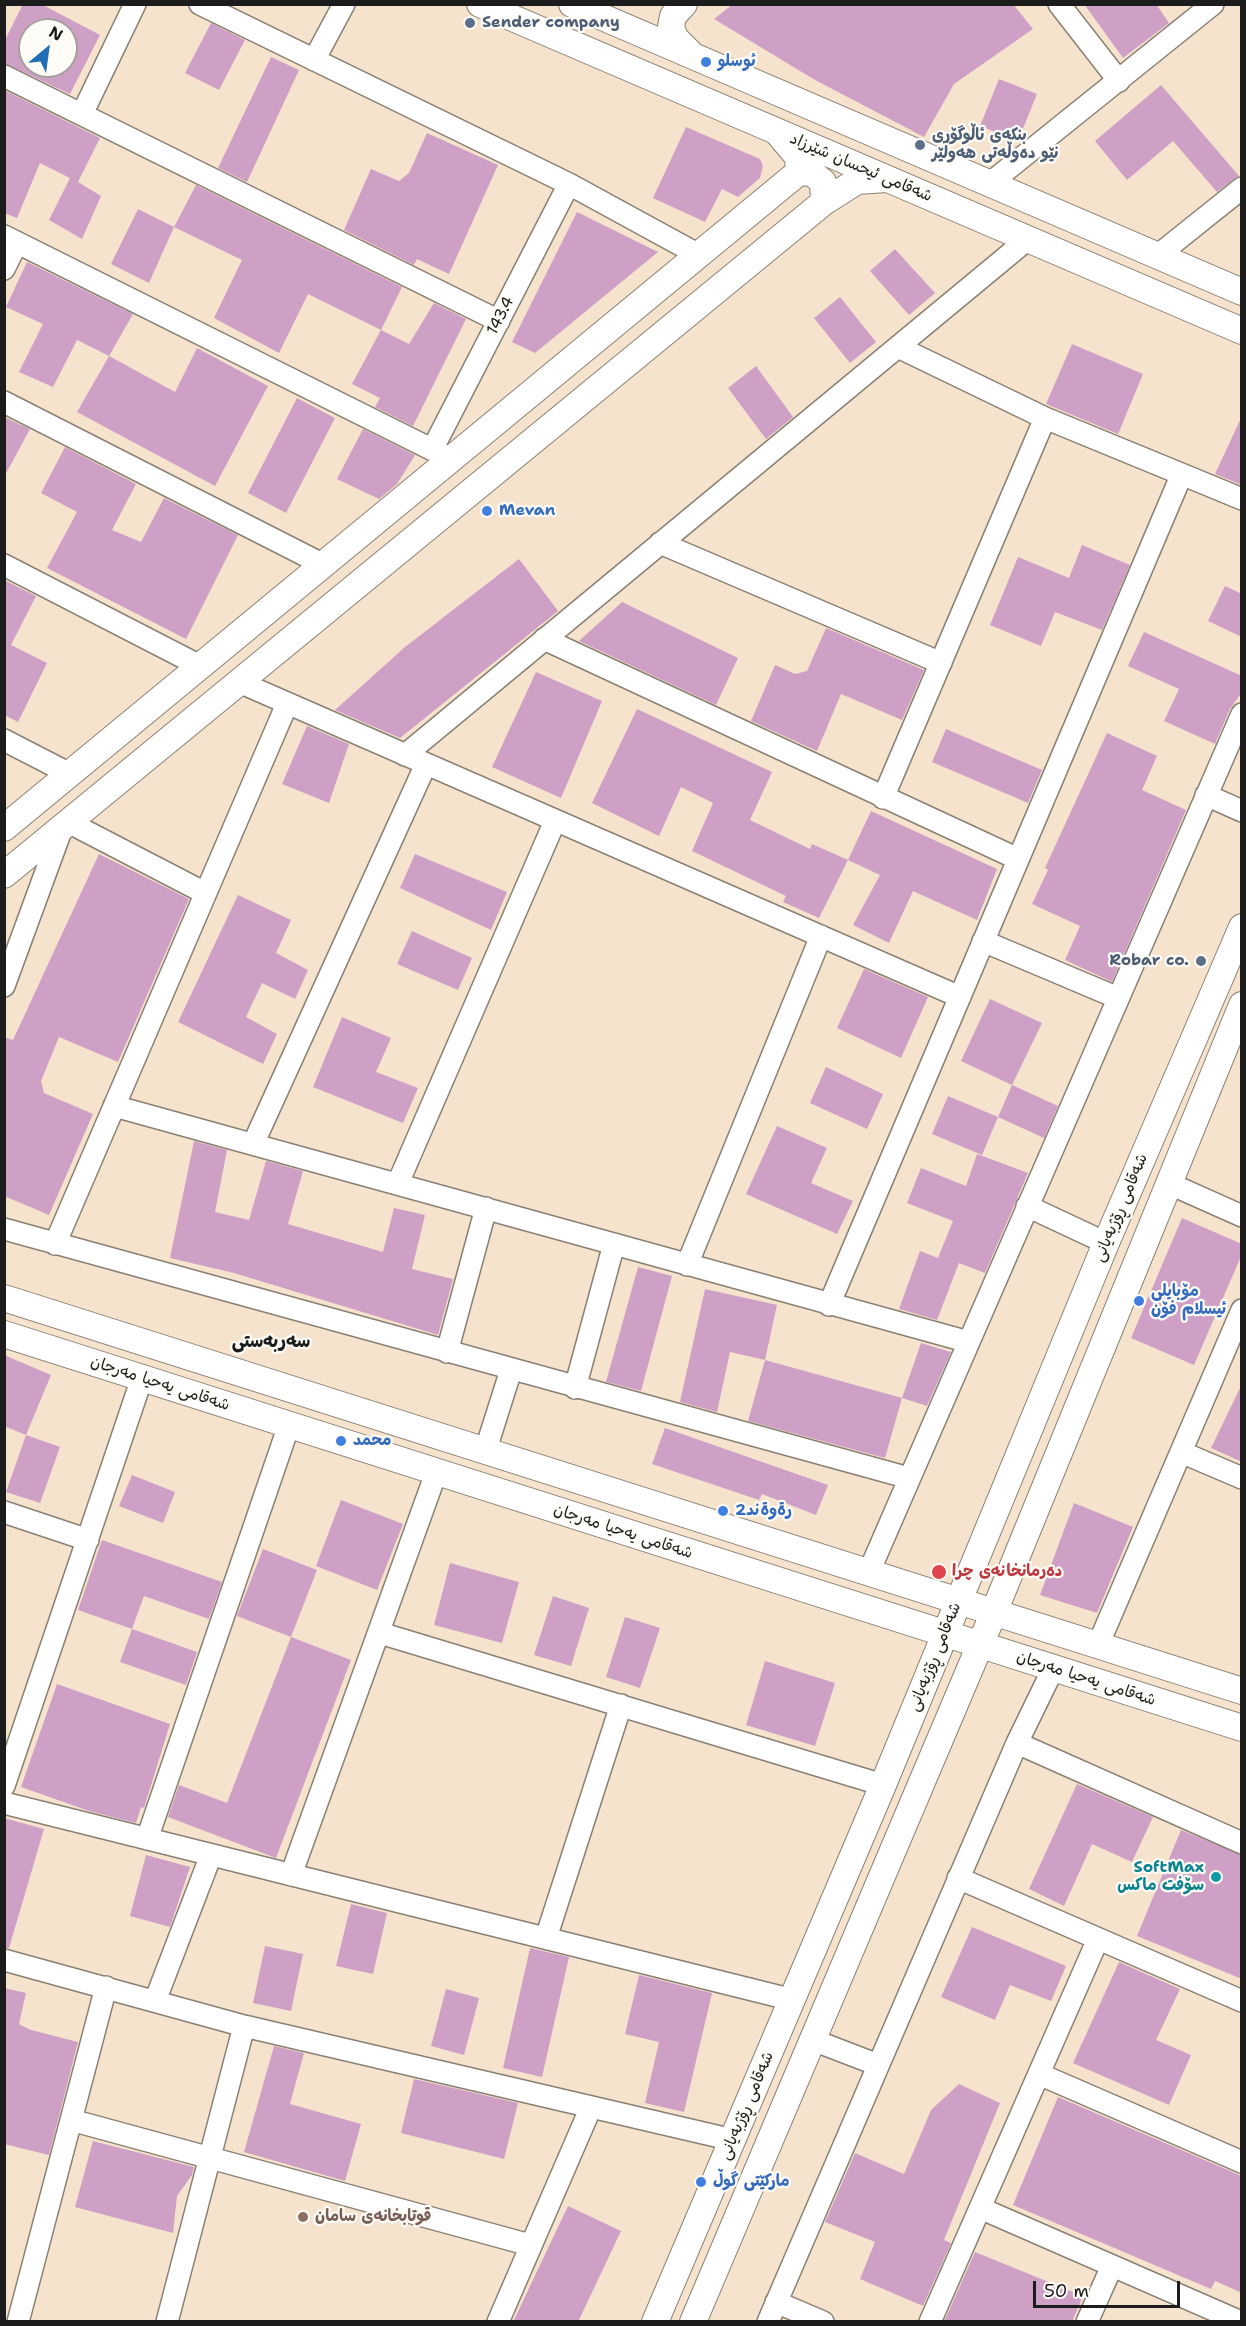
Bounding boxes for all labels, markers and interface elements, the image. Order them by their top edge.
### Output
place label: Sender company [482,13,620,33]
marker: Sender company [463,16,477,30]
north arrow [18,18,78,78]
text: N [45,21,67,46]
place label: ئوسلو [718,52,756,72]
marker: ئوسلو [699,55,713,69]
place label: بنکەی ئاڵوگۆڕی نێو دەوڵەتی هەولێر [932,126,1058,164]
street label: شەقامی ئیحسان شێرزاد [787,129,935,207]
marker: بنکەی ئاڵوگۆڕی نێو دەوڵەتی هەولێر [913,138,927,152]
street label: 143.4 [483,294,519,338]
place label: Mevan [499,501,555,521]
marker: Mevan [480,504,494,518]
place label: Robar co. [1109,951,1189,971]
marker: Robar co. [1194,954,1208,968]
street label: شەقامی ڕۆژبەیانی [1090,1151,1152,1265]
place label: مۆبایلی ئیسلام فۆن [1151,1282,1226,1320]
marker: مۆبایلی ئیسلام فۆن [1132,1294,1146,1308]
district label: سه‌ربه‌ستی [232,1331,310,1353]
street label: شەقامی یەحیا مەرجان [88,1352,232,1416]
place label: محمد [353,1431,392,1451]
marker: محمد [334,1434,348,1448]
street label: شەقامی یەحیا مەرجان [551,1500,695,1564]
place label: رةوةند2 [735,1501,792,1521]
marker: رةوةند2 [716,1504,730,1518]
place label: دەرمانخانەی چرا [952,1562,1062,1582]
marker: دەرمانخانەی چرا [930,1563,948,1581]
street label: شەقامی ڕۆژبەیانی [904,1600,966,1714]
street label: شەقامی یەحیا مەرجان [1014,1647,1158,1711]
place label: SoftMax سۆفت ماکس [1117,1858,1204,1896]
marker: SoftMax سۆفت ماکس [1209,1870,1223,1884]
street label: شەقامی ڕۆژبەیانی [716,2049,778,2163]
place label: مارکێتی گوڵ [713,2172,789,2192]
marker: مارکێتی گوڵ [694,2175,708,2189]
place label: قوتابخانەی سامان [315,2207,431,2227]
marker: قوتابخانەی سامان [296,2210,310,2224]
scale bar [1036,2269,1183,2307]
text: 50 m [1044,2279,1089,2303]

